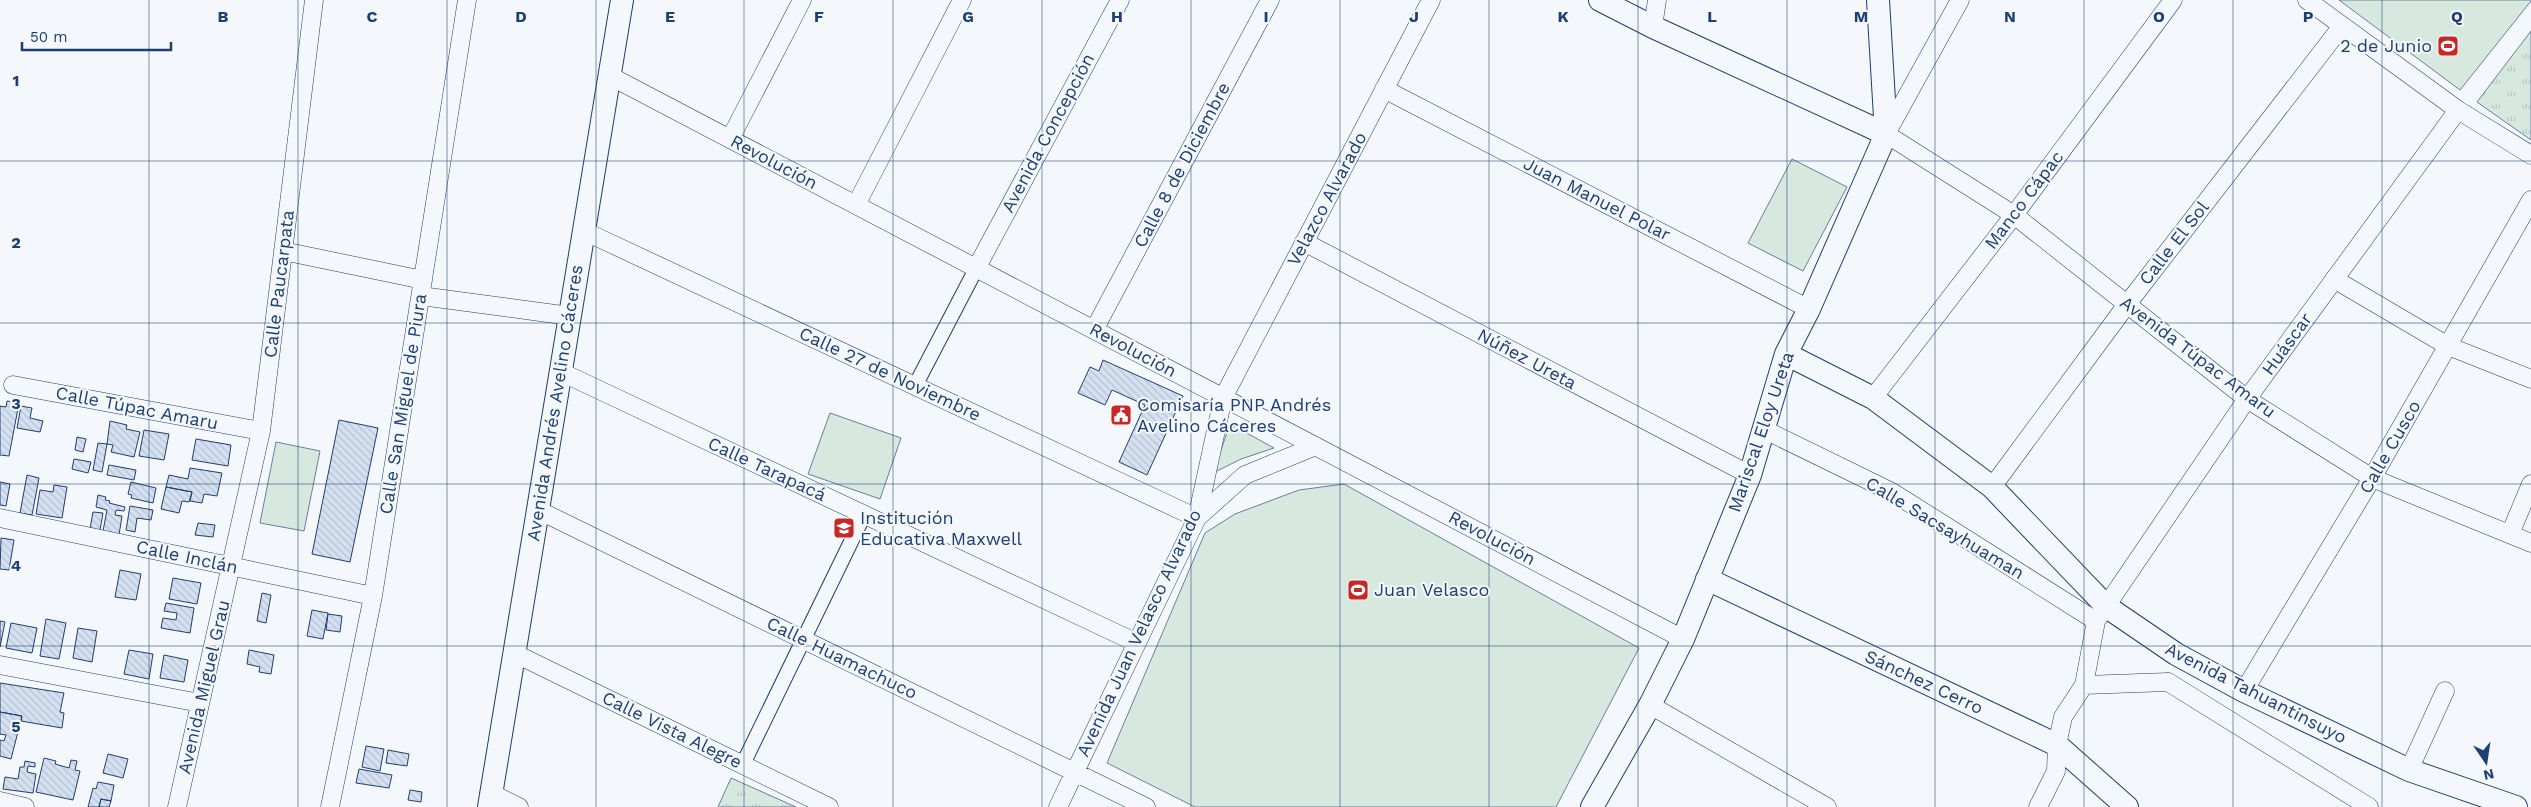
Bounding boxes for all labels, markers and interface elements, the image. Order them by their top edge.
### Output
text: B [218,7,229,26]
text: C [367,7,378,26]
text: D [515,7,527,26]
text: E [665,7,675,26]
text: F [814,7,824,26]
text: G [962,7,974,26]
text: H [1111,7,1123,26]
text: I [1263,7,1269,26]
text: J [1409,7,1419,26]
text: K [1557,7,1569,26]
text: L [1707,7,1717,26]
text: M [1854,7,1868,26]
text: N [2004,7,2016,26]
text: O [2153,7,2165,26]
text: P [2303,7,2314,26]
text: Q [2451,7,2463,26]
scale bar [22,20,171,52]
text: 50 m [30,28,67,46]
sports icon: 2 de Junio [2436,34,2460,58]
place label: 2 de Junio [2340,35,2432,56]
street label: Avenida Concepción [997,50,1098,216]
text: 1 [13,71,19,90]
street label: Calle 8 de Diciembre [1129,79,1234,251]
street label: Velazco Alvarado [1282,128,1371,269]
street label: Revolución [727,130,821,193]
street label: Manco Cápac [1980,146,2067,253]
street label: Juan Manuel Polar [1520,152,1674,245]
street label: Calle El Sol [2134,196,2213,289]
street label: Calle Paucarpata [259,209,298,359]
text: 2 [11,233,21,252]
street label: Avenida Andrés Avelino Cáceres [522,263,587,543]
street label: Avenida Túpac Amaru [2116,291,2280,422]
street label: Calle San Miguel de Piura [375,292,430,516]
street label: Huáscar [2257,309,2316,379]
street label: Revolución [1086,318,1180,381]
street label: Calle 27 de Noviembre [796,322,984,425]
street label: Núñez Ureta [1474,324,1580,393]
street label: Mariscal Eloy Ureta [1723,349,1798,515]
street label: Calle Túpac Amaru [54,381,220,434]
text: 3 [11,394,21,413]
place label: Comisaría PNP Andrés Avelino Cáceres [1137,394,1331,436]
street label: Calle Cusco [2354,397,2425,497]
public building icon: Comisaría PNP Andrés Avelino Cáceres [1109,403,1133,427]
street label: Calle Tarapacá [705,432,830,505]
street label: Calle Sacsayhuaman [1862,472,2028,583]
street label: Avenida Juan Velasco Alvarado [1072,506,1205,760]
street label: Revolución [1445,506,1539,569]
place label: Institución Educativa Maxwell [860,507,1023,549]
school or university icon: Institución Educativa Maxwell [832,516,856,540]
street label: Calle Inclán [134,535,240,578]
text: 4 [11,556,21,575]
sports icon: Juan Velasco [1346,578,1370,602]
place label: Juan Velasco [1374,579,1489,600]
street label: Avenida Miguel Grau [173,598,234,776]
street label: Calle Huamachuco [763,612,921,703]
street label: Avenida Tahuantinsuyo [2162,638,2350,747]
street label: Sánchez Cerro [1862,645,1987,718]
street label: Calle Vista Alegre [599,687,746,773]
text: 5 [11,717,21,736]
north arrow [2461,737,2511,787]
text: N [2482,766,2496,784]

